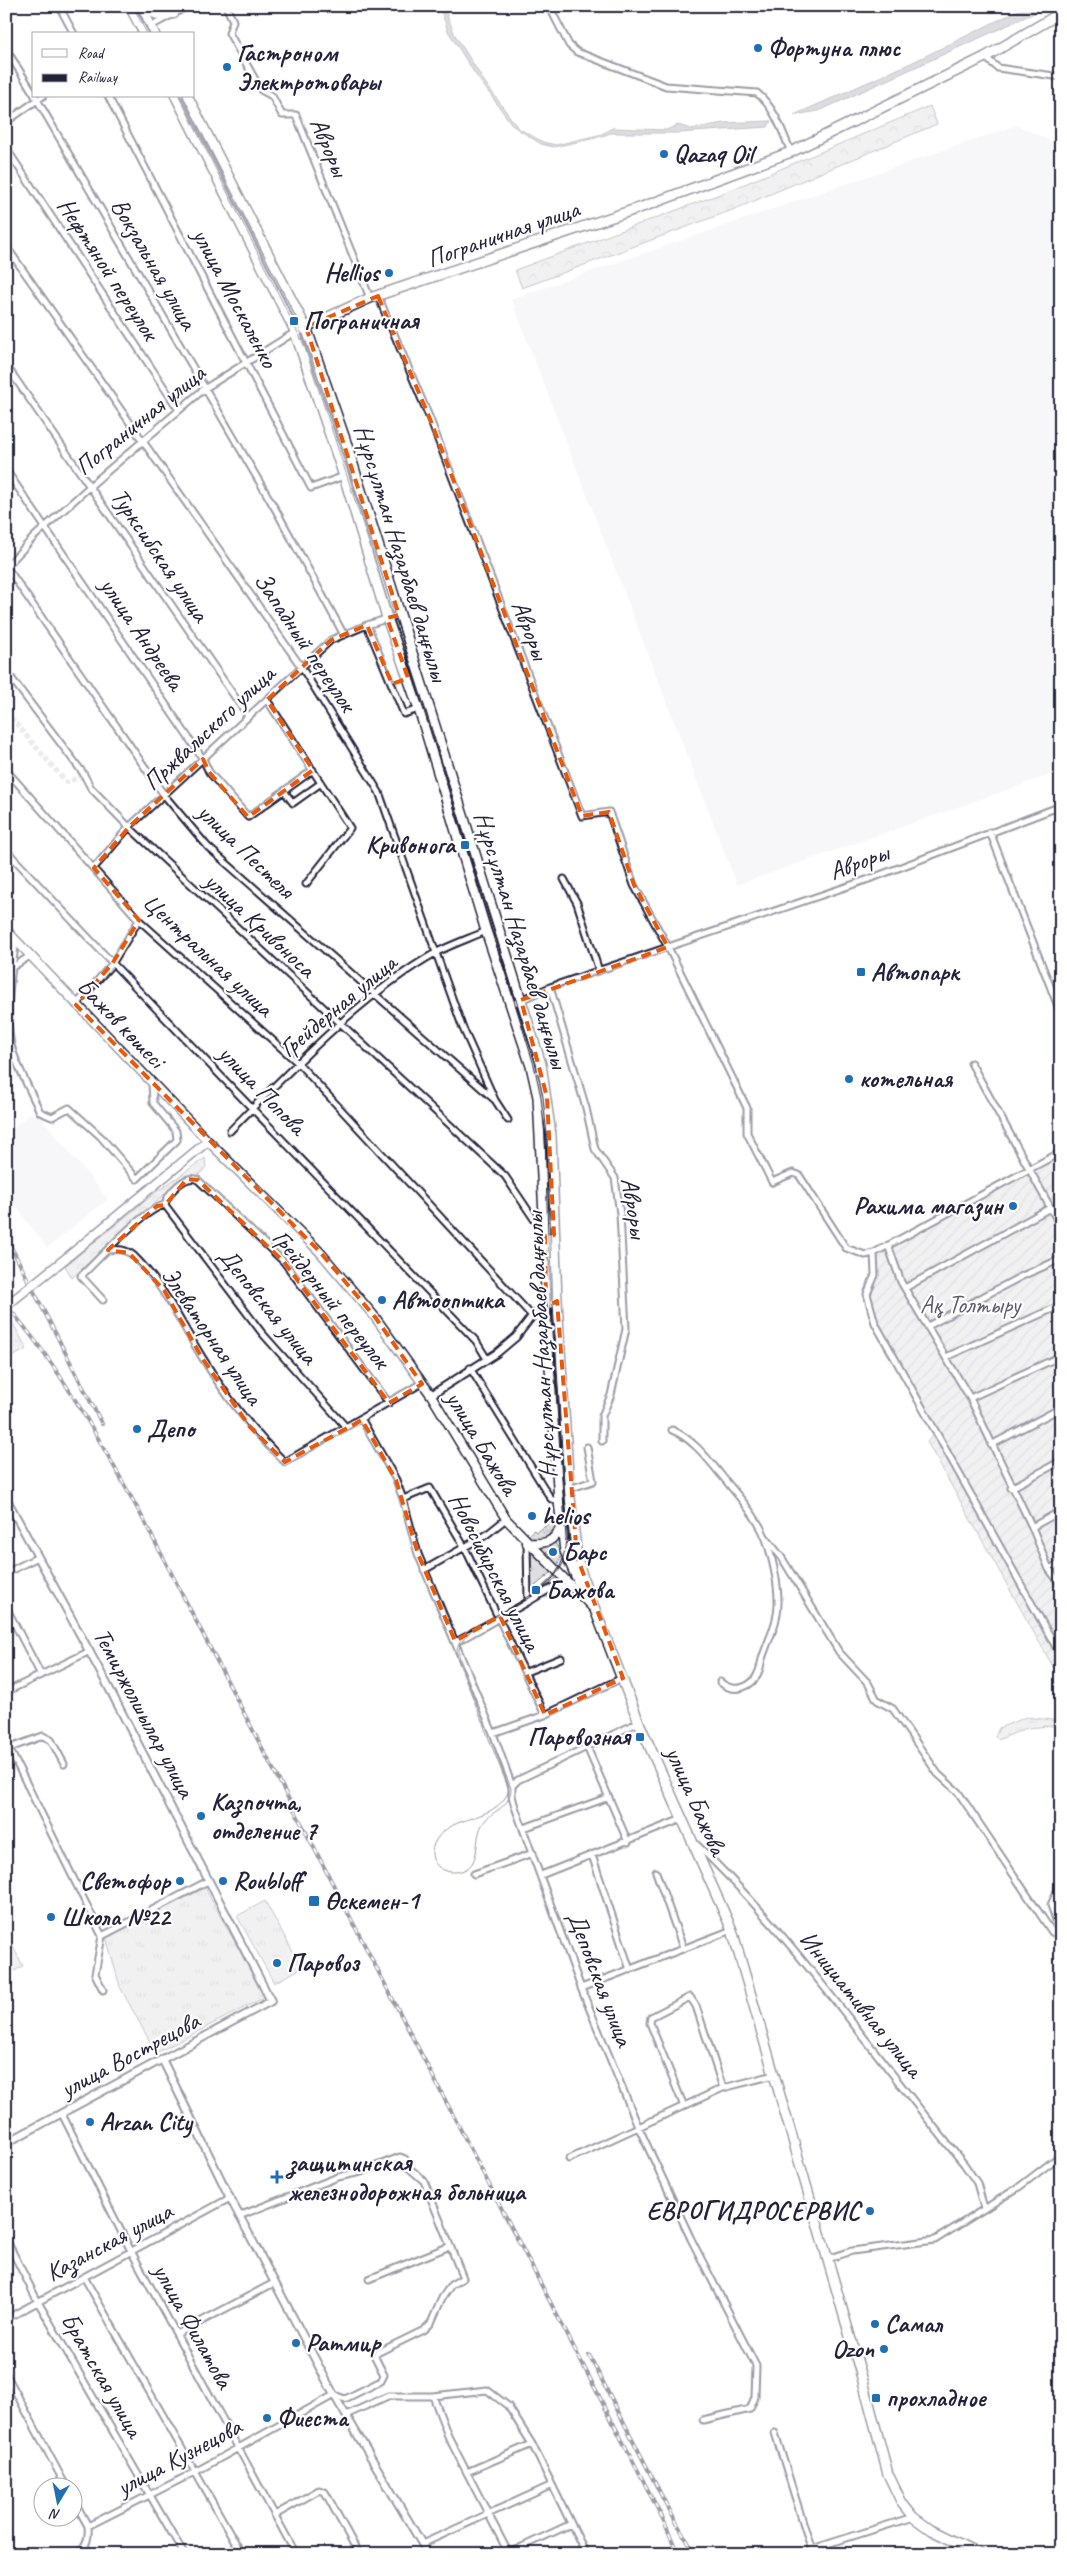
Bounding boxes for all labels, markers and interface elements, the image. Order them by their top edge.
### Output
legend [32,32,195,98]
place label: Фортуна плюс [768,32,901,64]
place label: Гастроном Электротовары [237,37,383,98]
marker: Фортуна плюс [752,42,764,54]
text: Road [78,44,105,63]
marker: Гастроном Электротовары [221,61,233,73]
text: Railway [78,68,119,87]
street label: Авроры [302,113,356,183]
place label: Qazaq Oil [674,138,758,170]
marker: Qazaq Oil [658,148,670,160]
street label: Нефтяной переулок [50,192,168,349]
street label: Вокзальная улица [103,192,206,337]
street label: Пограничная улица [423,192,585,275]
street label: улица Москаленко [184,221,286,374]
place label: Hellios [324,257,381,289]
marker: Hellios [383,267,395,279]
place label: Пограничная [304,305,421,337]
marker: Пограничная [288,315,300,327]
street label: Пограничная улица [68,356,213,482]
street label: Нұрсұлтан Назарбаев даңғылы [346,421,456,687]
street label: Турксибская улица [104,482,218,630]
street label: Западный переулок [247,566,365,720]
street label: улица Андреева [91,570,193,699]
street label: Авроры [504,596,557,666]
street label: Пржвальского улица [136,657,284,798]
street label: улица Пестеля [189,795,303,907]
street label: Нұрсұлтан Назарбаев даңғылы [466,808,576,1074]
place label: Кривонога [366,829,457,861]
street label: Авроры [825,836,895,887]
marker: Кривонога [459,839,471,851]
street label: улица Кривоноса [196,864,324,986]
street label: Центральная улица [136,886,282,1025]
street label: Грейдерная улица [273,946,405,1064]
place label: Автопарк [871,956,961,988]
marker: Автопарк [855,966,867,978]
street label: Бажов көшесі [70,971,174,1077]
street label: улица Попова [210,1037,315,1144]
place label: котельная [859,1063,954,1095]
marker: котельная [843,1073,855,1085]
street label: Авроры [613,1175,655,1242]
place label: Рахима магазин [854,1190,1005,1222]
marker: Рахима магазин [1007,1200,1019,1212]
street label: Нұрсұлтан Назарбаев даңғылы [518,1209,565,1479]
street label: Грейдерный переулок [265,1223,399,1377]
street label: Деповская улица [211,1241,326,1373]
street label: Элеваторная улица [154,1261,271,1413]
place label: Автооптика [392,1284,506,1316]
park label: Ақ Толтыру [920,1289,1022,1321]
marker: Автооптика [376,1294,388,1306]
street label: улица Бажова [437,1383,527,1503]
place label: Депо [147,1413,197,1445]
marker: Депо [131,1423,143,1435]
street label: Новосибирская улица [441,1487,550,1659]
place label: helios [542,1500,592,1532]
marker: helios [526,1510,538,1522]
place label: Барс [563,1536,608,1568]
marker: Барс [547,1546,559,1558]
place label: Бажова [546,1574,616,1606]
marker: Бажова [530,1584,542,1596]
street label: Темиржолшылар улица [86,1623,203,1805]
place label: Паровозная [528,1721,632,1753]
marker: Паровозная [634,1731,646,1743]
street label: улица Бажова [657,1740,735,1863]
place label: Казпочта, отделение 7 [211,1786,319,1847]
marker: Казпочта, отделение 7 [195,1810,207,1822]
place label: Светофор [80,1865,172,1897]
place label: Roubloff [233,1865,307,1897]
marker: Светофор [174,1875,186,1887]
marker: Roubloff [217,1875,229,1887]
place label: Өскемен-1 [325,1885,421,1917]
marker: Өскемен-1 [307,1894,321,1908]
place label: Школа №22 [61,1901,173,1933]
street label: Деповская улица [560,1907,641,2053]
marker: Школа №22 [45,1911,57,1923]
street label: Инициативная улица [792,1924,932,2086]
place label: Паровоз [287,1947,362,1979]
marker: Паровоз [271,1957,283,1969]
street label: улица Вострецова [53,2004,207,2106]
place label: Arzan City [100,2106,194,2138]
marker: Arzan City [84,2116,96,2128]
place label: защитинская железнодорожная больница [285,2147,527,2208]
marker: защитинская железнодорожная больница [270,2170,284,2184]
street label: Казанская улица [40,2194,180,2290]
place label: ЕВРОГИДРОСЕРВИС [647,2195,863,2227]
marker: ЕВРОГИДРОСЕРВИС [864,2205,876,2217]
street label: улица Филатова [145,2256,241,2396]
street label: Братская улица [53,2307,152,2445]
place label: Самал [885,2308,944,2340]
marker: Самал [869,2318,881,2330]
place label: Ратмир [306,2327,382,2359]
place label: Ozon [832,2333,875,2365]
marker: Ратмир [290,2337,302,2349]
marker: Ozon [878,2343,890,2355]
place label: прохладное [886,2382,988,2414]
marker: прохладное [870,2392,882,2404]
place label: Фиеста [277,2402,350,2434]
street label: улица Кузнецова [109,2410,249,2504]
marker: Фиеста [261,2412,273,2424]
north arrow [32,2478,82,2528]
text: N [48,2505,62,2523]

